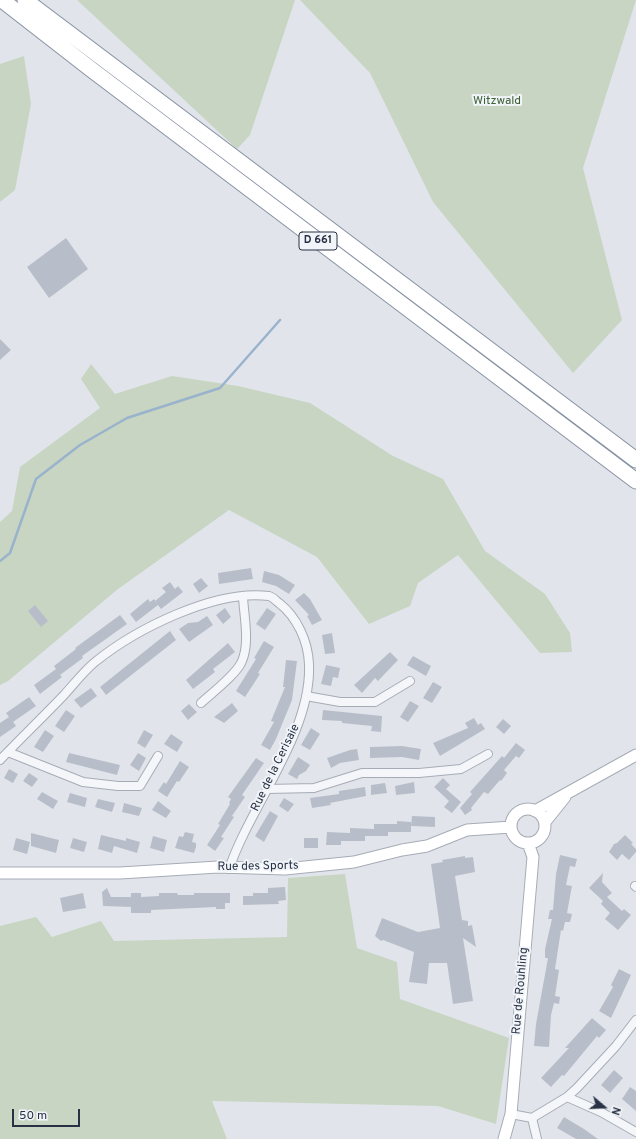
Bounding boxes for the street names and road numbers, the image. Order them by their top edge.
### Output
road number: D 661 [299,232,337,250]
street label: Rue de la Cerisaie [249,722,303,814]
street label: Rue des Sports [217,859,299,875]
street label: Rue de Rouhling [510,947,532,1035]

